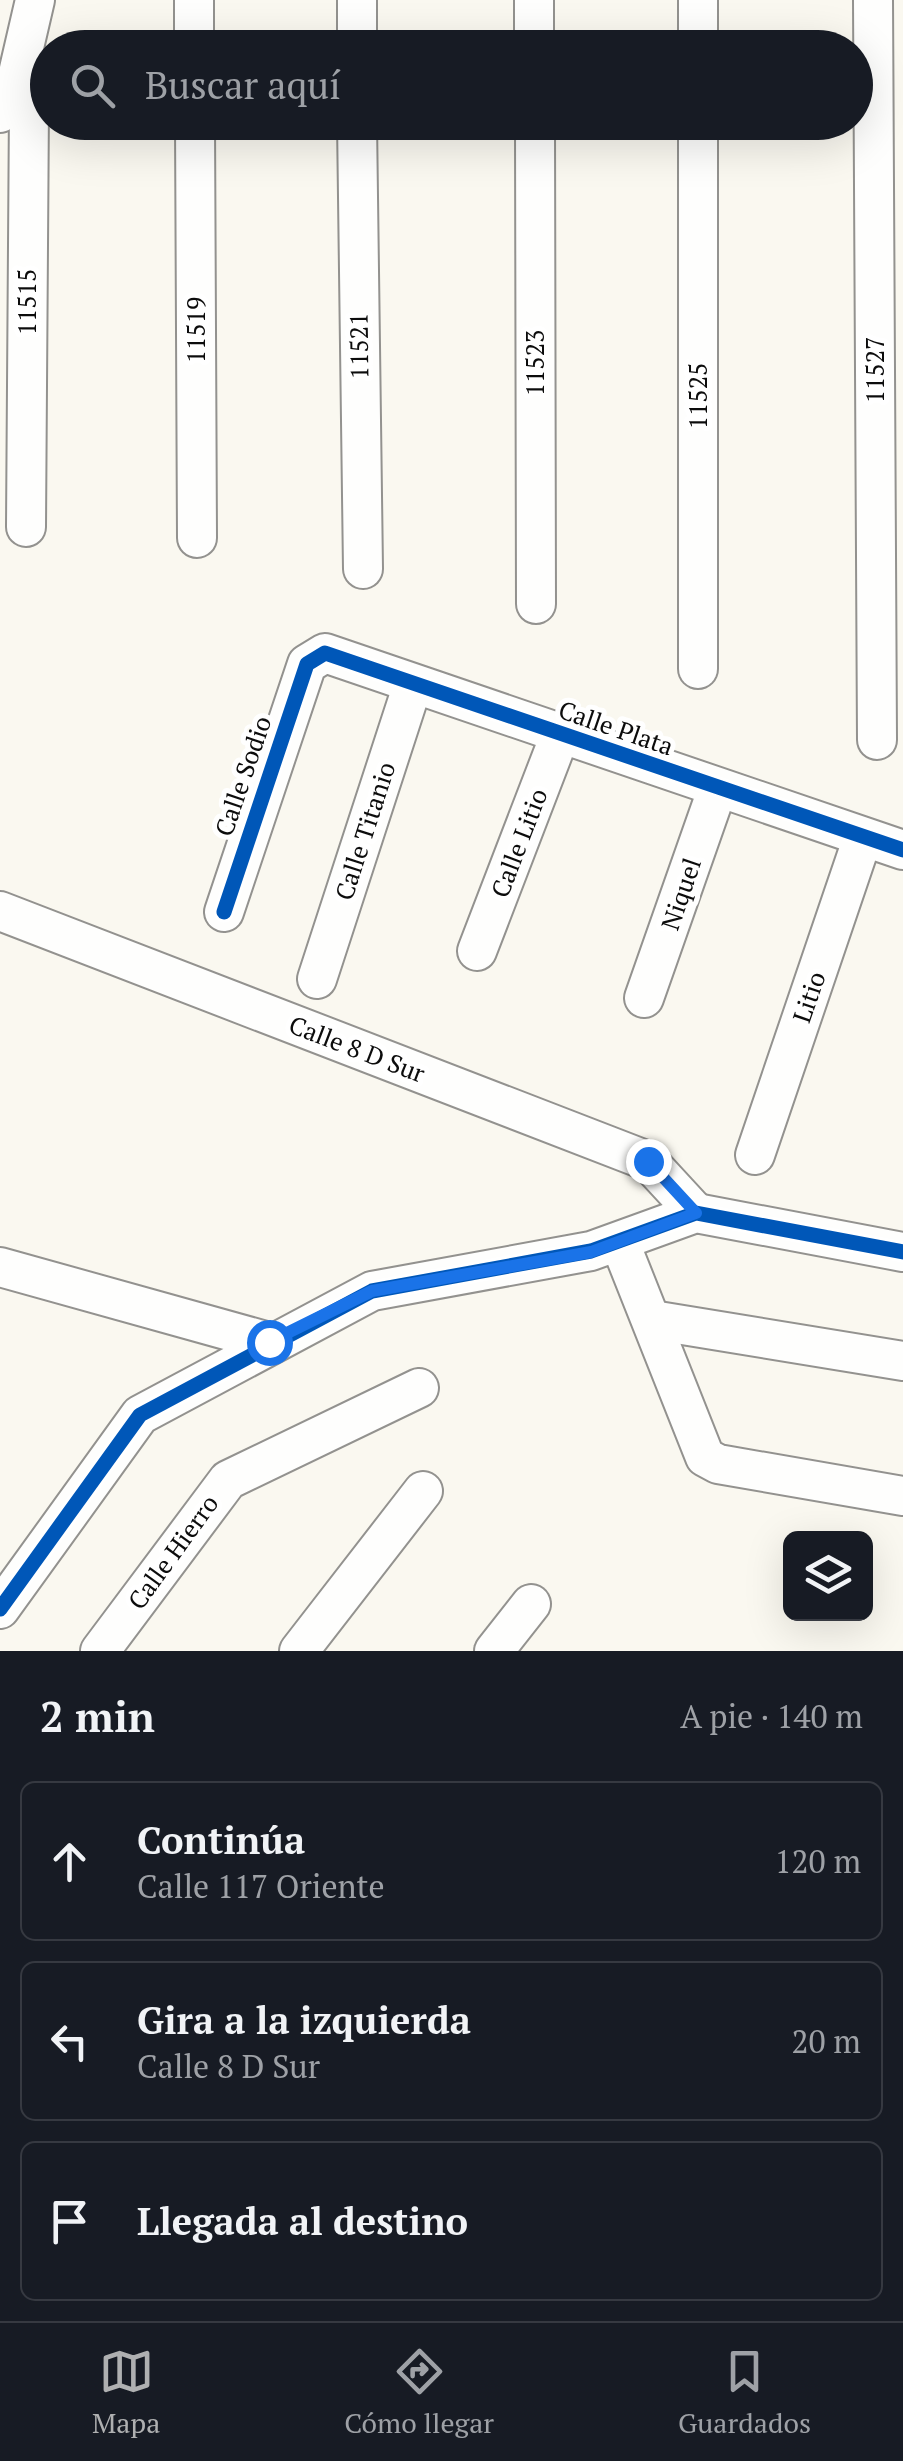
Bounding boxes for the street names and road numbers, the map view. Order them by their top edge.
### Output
street label: 11515 [10,269,43,335]
street label: 11519 [179,297,212,363]
street label: 11521 [341,312,376,380]
street label: 11523 [518,330,551,396]
street label: 11527 [858,337,891,403]
street label: 11525 [681,363,714,429]
street label: Calle Plata [554,692,678,763]
street label: Calle Sodio [207,711,278,840]
street label: Calle Titanio [327,757,402,904]
street label: Calle Litio [483,784,554,902]
street label: Niquel [653,853,708,934]
street label: Litio [784,967,833,1027]
street label: Calle 8 D Sur [285,1008,430,1090]
street label: Calle Hierro [120,1488,225,1616]

